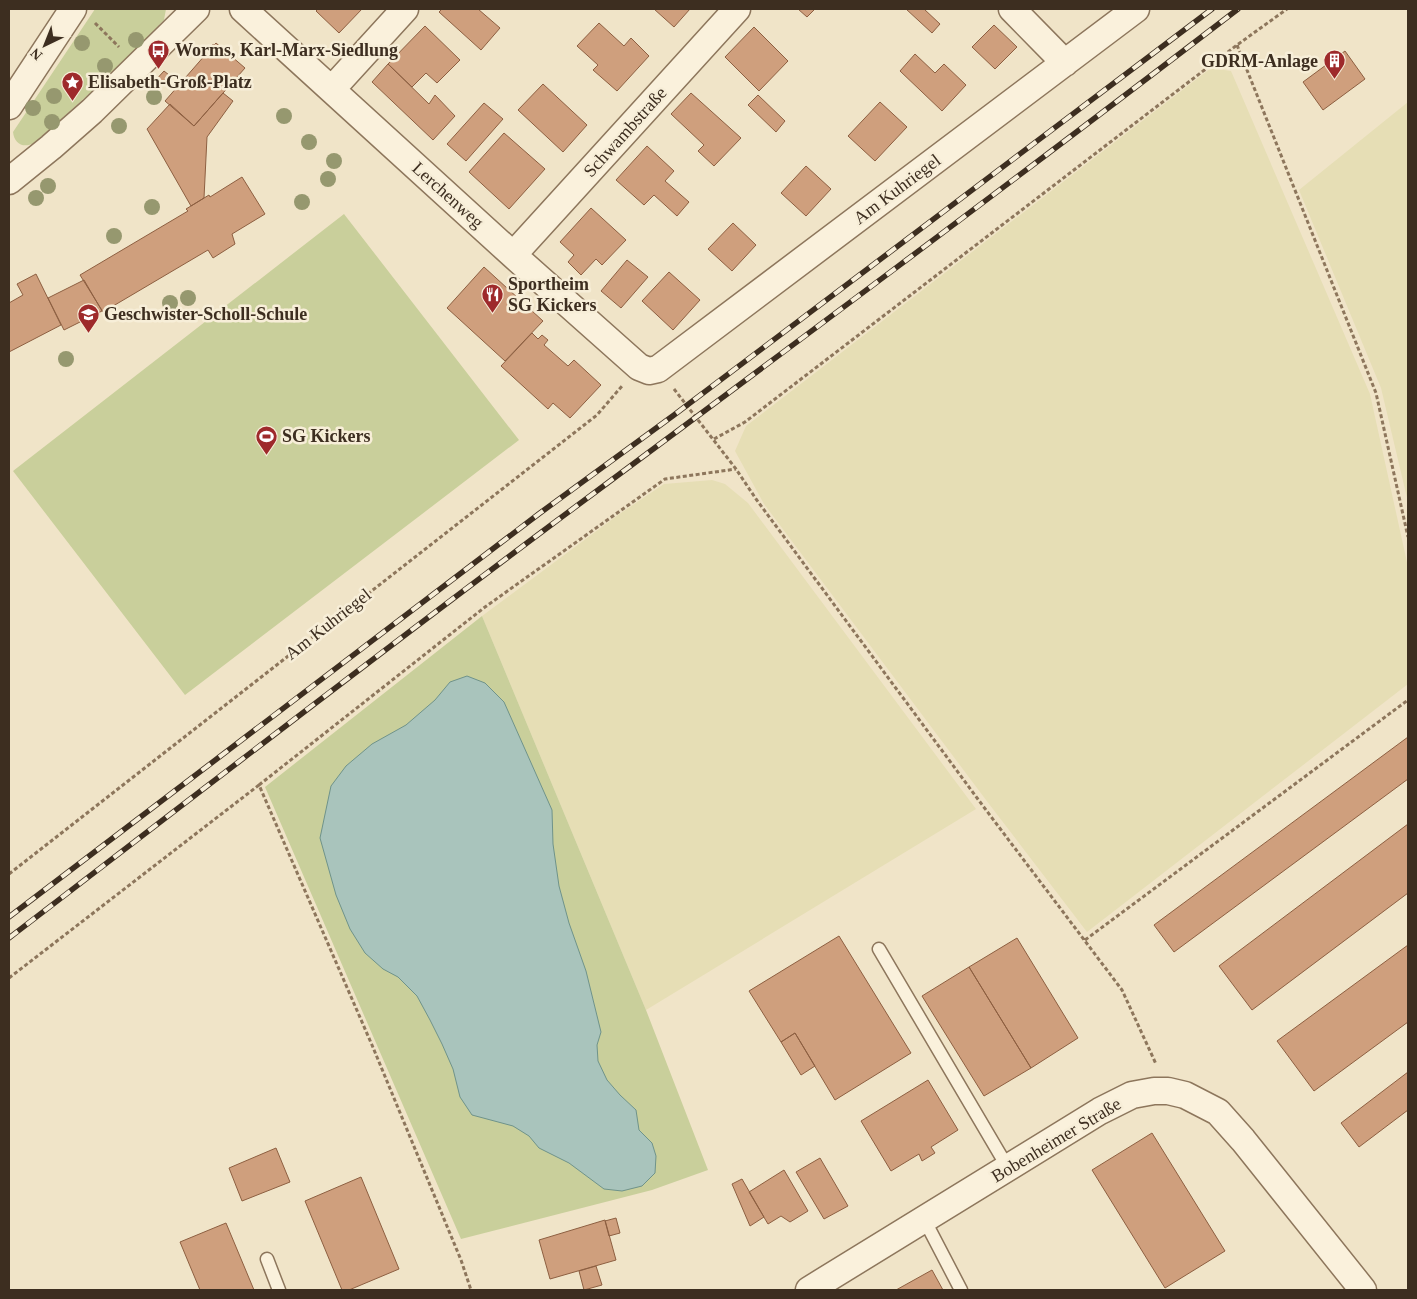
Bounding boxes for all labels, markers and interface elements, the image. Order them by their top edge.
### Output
north arrow [20,20,70,70]
bus stop icon: Worms, Karl-Marx-Siedlung [147,38,171,69]
place label: Worms, Karl-Marx-Siedlung [175,40,398,60]
text: N [28,45,45,63]
building icon: GDRM-Anlage [1322,49,1346,80]
place label: GDRM-Anlage [1201,51,1318,71]
place icon: Elisabeth-Groß-Platz [60,70,84,101]
place label: Elisabeth-Groß-Platz [88,72,252,92]
street label: Schwambstraße [579,83,671,181]
street label: Am Kuhriegel [850,150,944,228]
street label: Lerchenweg [408,158,488,232]
place label: Sportheim SG Kickers [508,274,597,315]
restaurant icon: Sportheim SG Kickers [480,282,504,313]
school or university icon: Geschwister-Scholl-Schule [76,302,100,333]
place label: Geschwister-Scholl-Schule [104,304,307,324]
sports icon: SG Kickers [254,424,278,455]
place label: SG Kickers [282,426,371,446]
street label: Am Kuhriegel [281,584,375,664]
street label: Bobenheimer Straße [988,1093,1124,1187]

